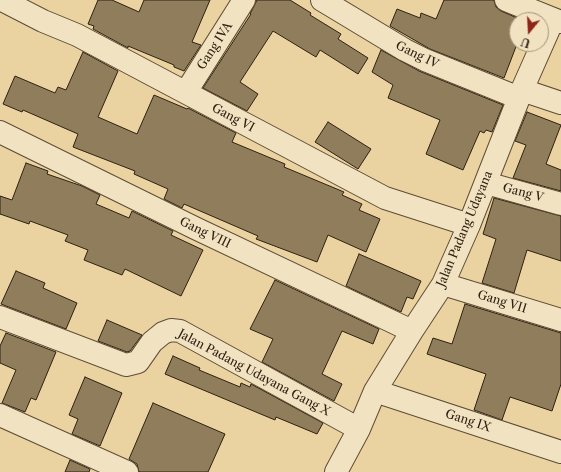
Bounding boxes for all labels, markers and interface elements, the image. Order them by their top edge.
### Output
north arrow [509,12,549,52]
street label: Gang IVA [194,19,236,73]
text: U [519,34,532,51]
street label: Gang IV [393,38,441,72]
street label: Gang VI [209,101,257,135]
street label: Jalan Padang Udayana [434,169,496,289]
street label: Gang V [501,181,545,205]
street label: Gang VIII [177,214,233,252]
street label: Gang VII [476,288,528,316]
street label: Jalan Padang Udayana Gang X [175,327,333,419]
street label: Gang IX [443,407,493,435]

